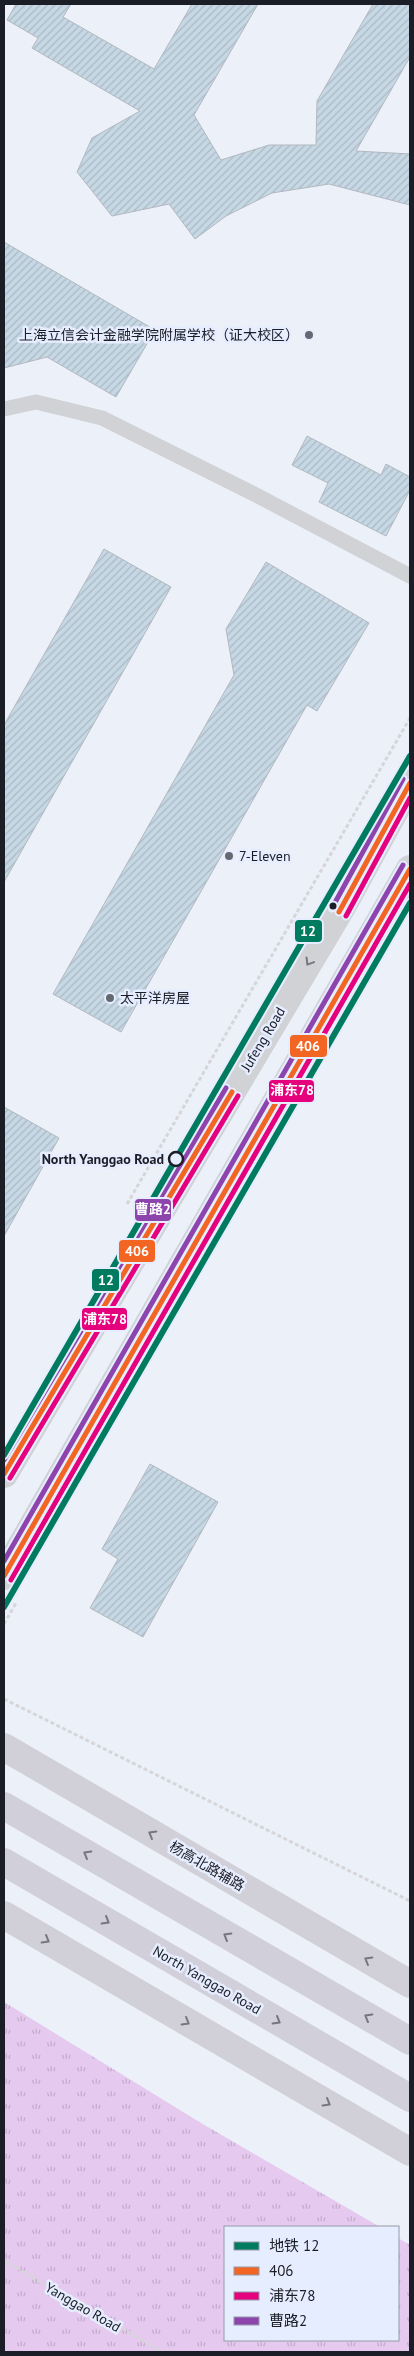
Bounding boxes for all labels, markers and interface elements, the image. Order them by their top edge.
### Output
place label: 上海立信会计金融学院附属学校（证大校区） [19,326,299,344]
marker: 上海立信会计金融学院附属学校（证大校区） [303,329,315,341]
place label: 7-Eleven [239,847,291,865]
marker: 7-Eleven [223,850,235,862]
unlabelled marker [328,901,338,911]
line badge: 12 [294,919,323,943]
text: 12 [300,922,316,940]
one-way arrow [306,957,316,966]
place label: 太平洋房屋 [120,989,190,1007]
marker: 太平洋房屋 [104,992,116,1004]
street label: Jufeng Road [236,1004,289,1075]
line badge: 406 [289,1034,328,1058]
text: 406 [296,1037,320,1055]
line badge: 浦东78 [268,1079,315,1103]
text: 浦东78 [270,1081,314,1099]
place label: North Yanggao Road [42,1150,164,1168]
marker: North Yanggao Road [168,1151,184,1167]
line badge: 曹路2 [134,1198,172,1222]
text: 曹路2 [135,1200,171,1218]
line badge: 406 [118,1239,156,1263]
text: 406 [125,1242,149,1260]
line badge: 12 [91,1268,120,1292]
text: 12 [98,1271,114,1289]
line badge: 浦东78 [81,1307,128,1331]
text: 浦东78 [83,1310,127,1328]
one-way arrow [149,1830,158,1840]
street label: 杨高北路辅路 [166,1837,248,1895]
one-way arrow [83,1851,92,1861]
one-way arrow [101,1915,110,1925]
one-way arrow [224,1932,233,1942]
one-way arrow [40,1933,49,1943]
street label: North Yanggao Road [150,1942,264,2018]
one-way arrow [365,1956,374,1966]
one-way arrow [364,2013,373,2023]
one-way arrow [272,2014,281,2024]
one-way arrow [181,2015,190,2025]
one-way arrow [321,2097,330,2107]
legend [224,2226,399,2341]
text: 地铁 12 [269,2236,319,2255]
text: 406 [269,2261,294,2280]
street label: Yanggao Road [42,2278,124,2336]
text: 浦东78 [269,2286,315,2305]
text: 曹路2 [269,2311,307,2330]

